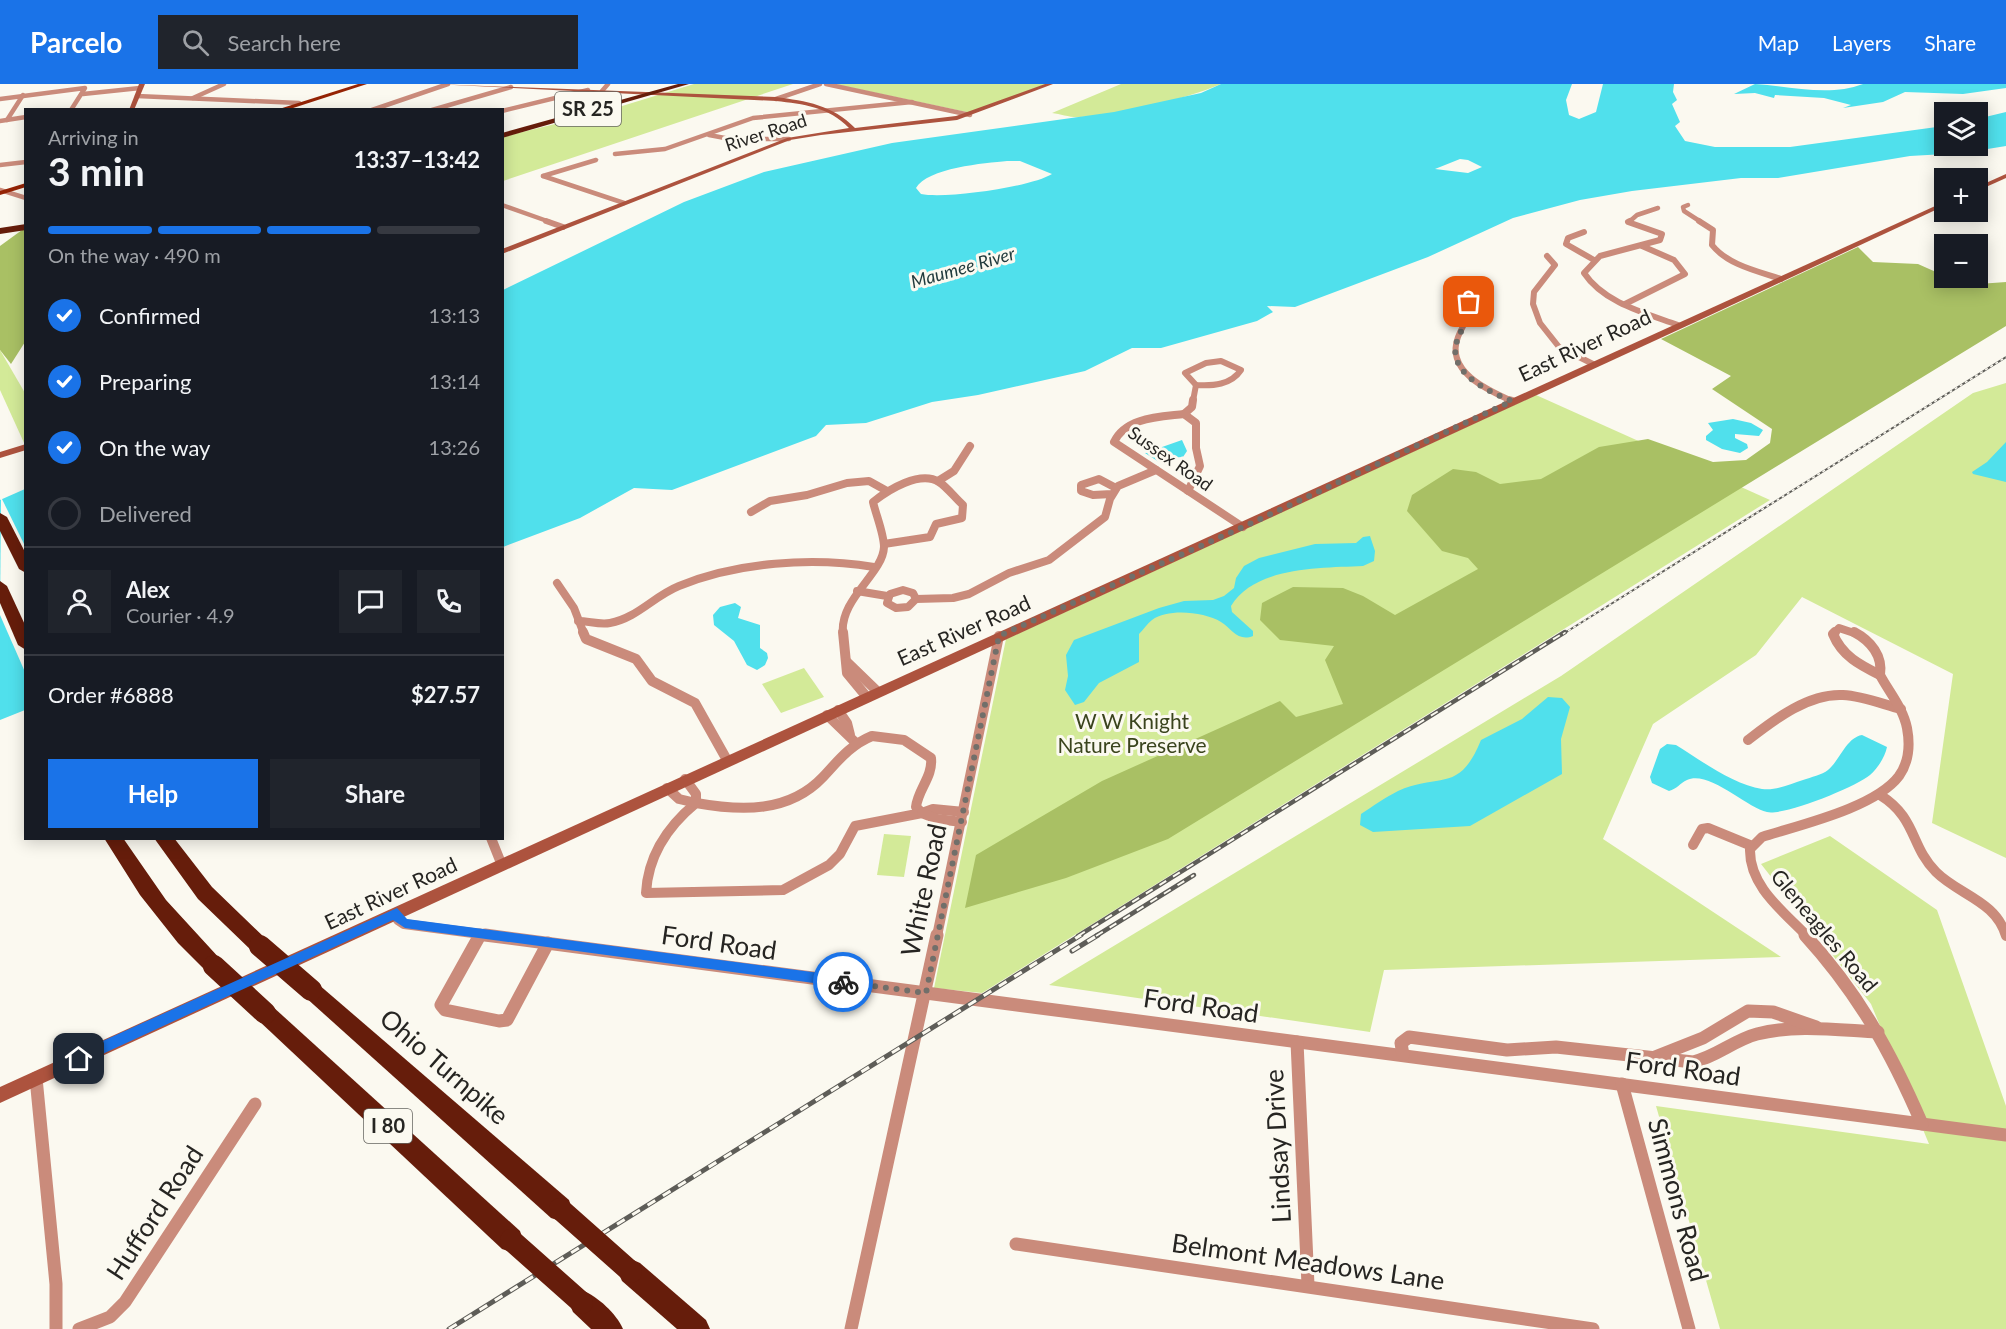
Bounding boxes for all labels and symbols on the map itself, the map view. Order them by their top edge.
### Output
road number: SR 25 [555,92,621,126]
street label: River Road [722,108,809,156]
water label: Maumee River [908,241,1018,292]
pin [1443,276,1494,327]
street label: East River Road [1514,303,1655,386]
street label: Sussex Road [1124,421,1217,495]
street label: East River Road [893,589,1034,670]
park label: W W Knight Nature Preserve [1057,708,1207,757]
street label: White Road [893,821,953,959]
street label: East River Road [320,851,461,934]
street label: Gleneagles Road [1767,864,1884,996]
street label: Ford Road [659,918,779,966]
courier [813,952,873,1012]
street label: Ford Road [1141,981,1261,1029]
street label: Ohio Turnpike [374,1002,516,1131]
pin [53,1033,104,1084]
street label: Ford Road [1623,1044,1743,1092]
street label: Lindsay Drive [1257,1068,1297,1224]
road number: I 80 [364,1109,412,1143]
street label: Simmons Road [1642,1115,1716,1285]
street label: Hufford Road [99,1139,209,1286]
street label: Belmont Meadows Lane [1170,1226,1447,1296]

